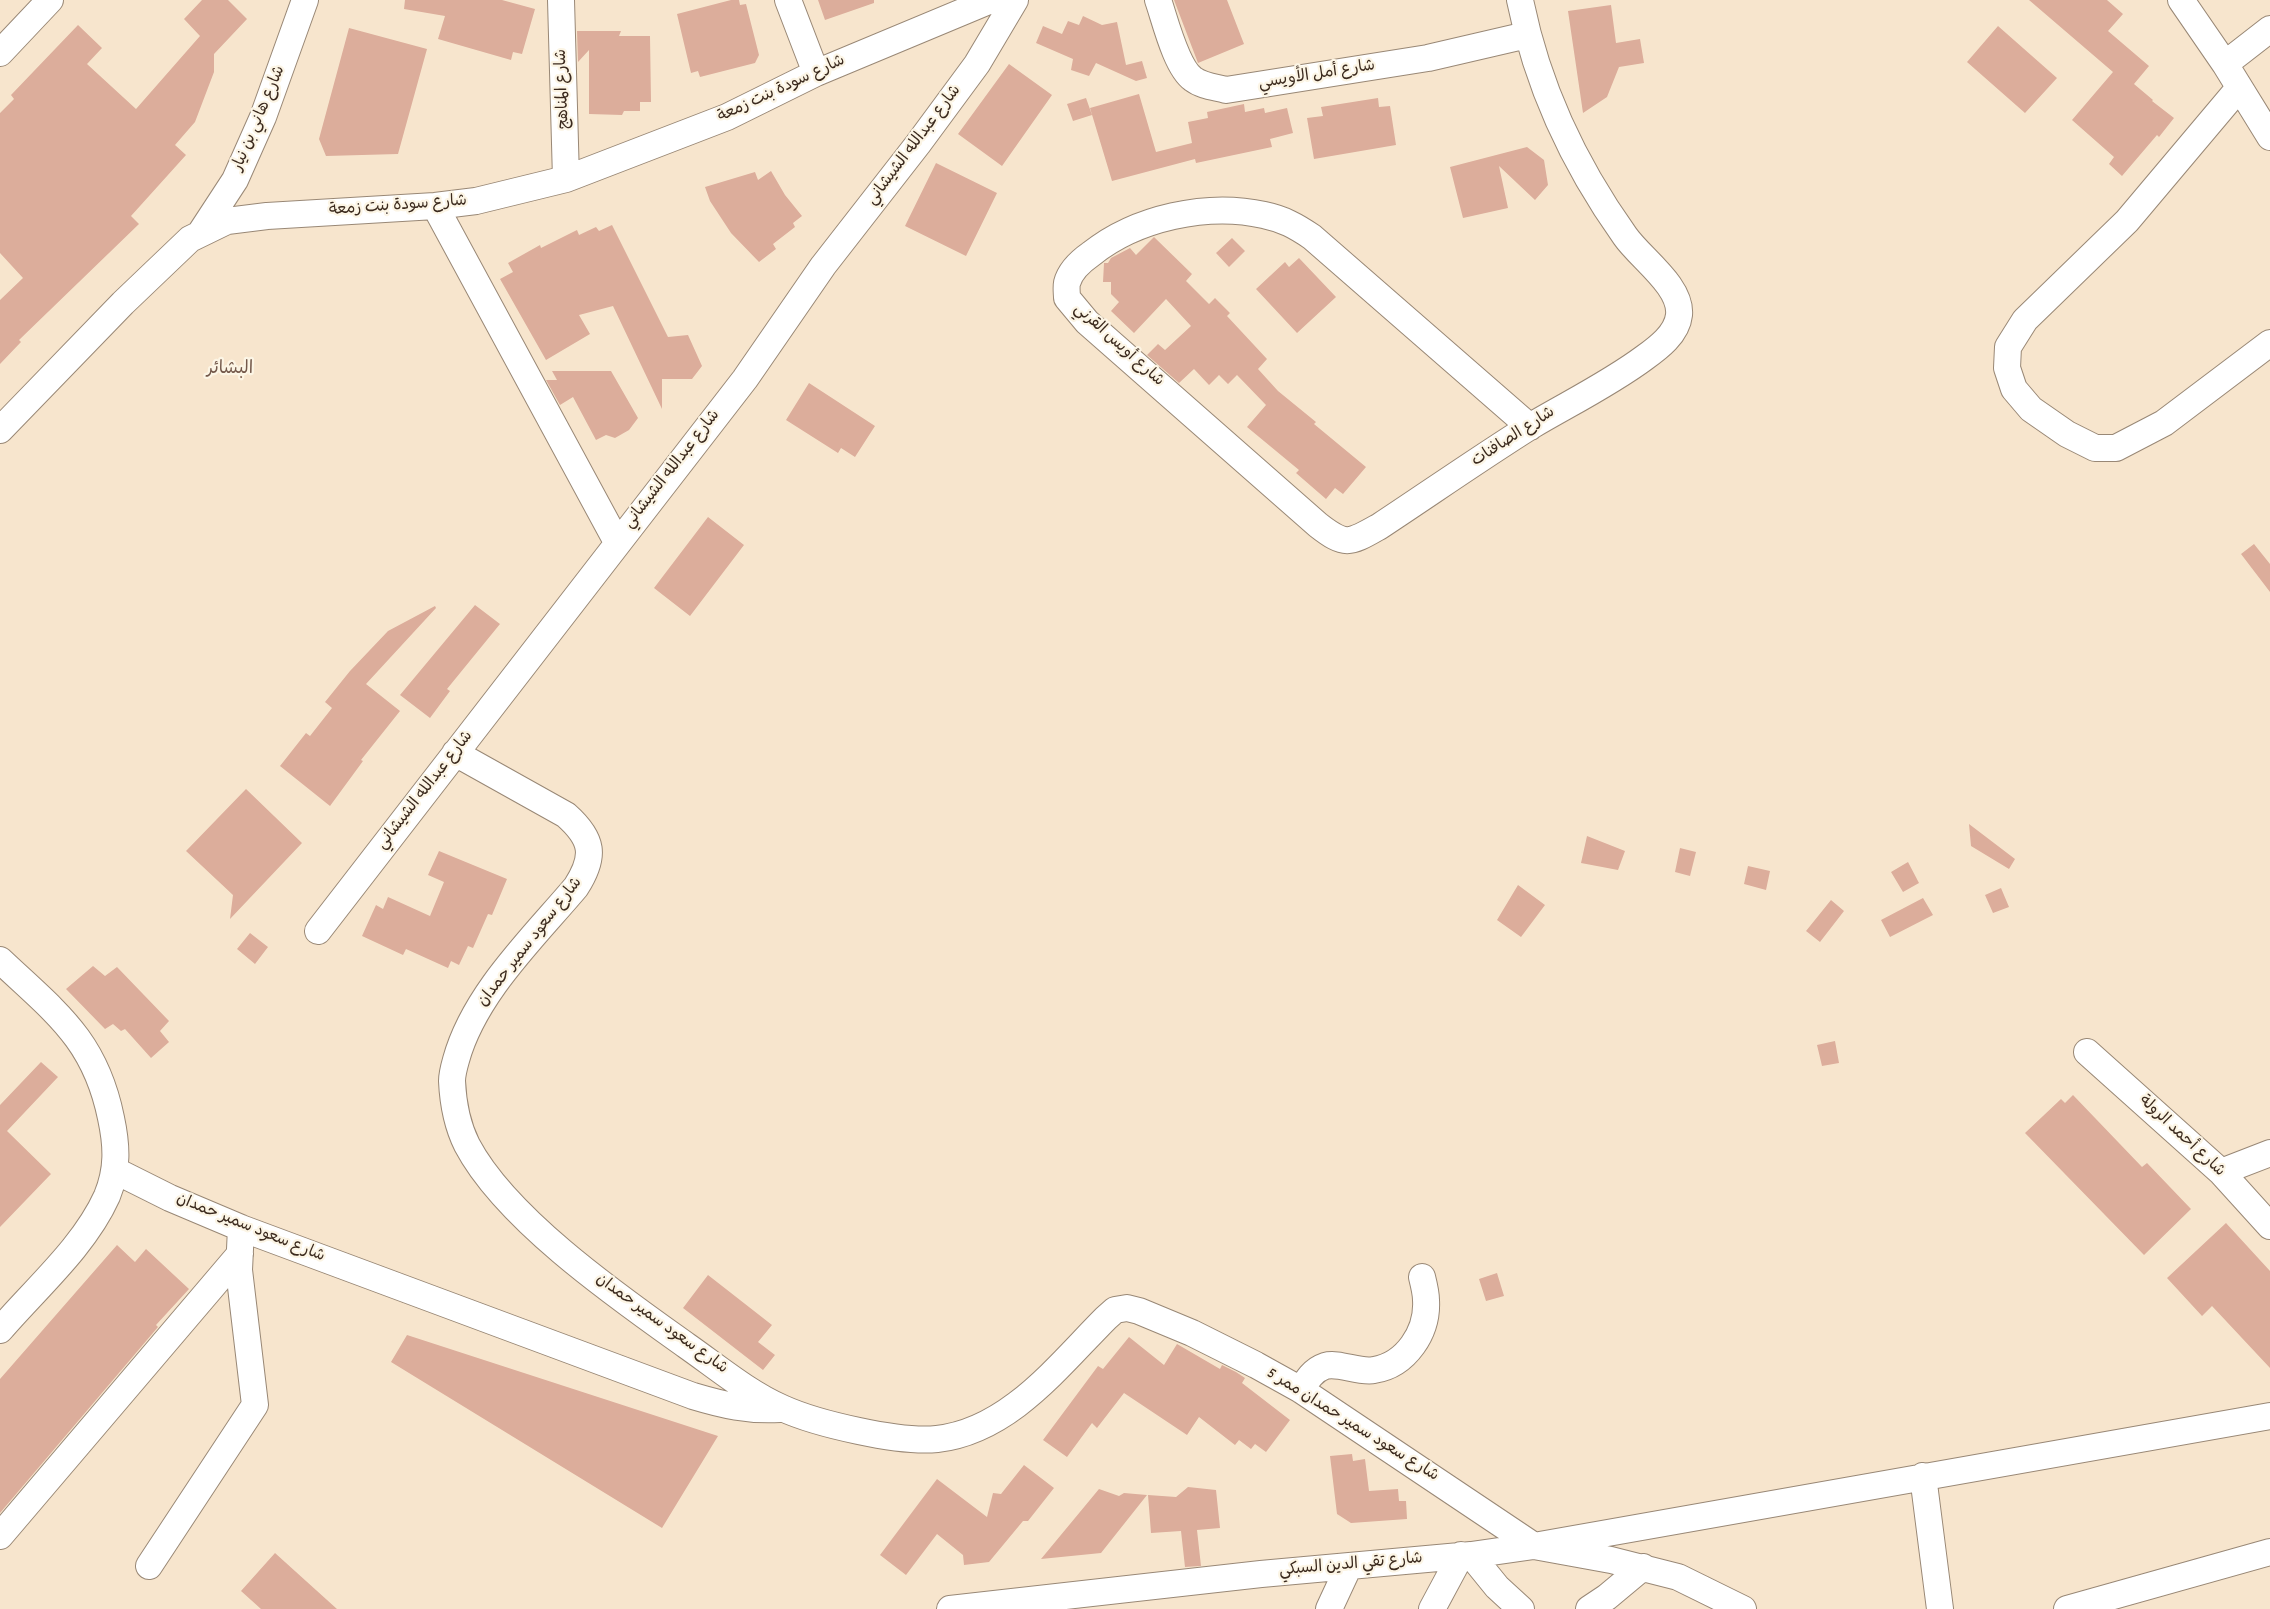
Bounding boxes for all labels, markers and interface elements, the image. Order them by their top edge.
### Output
street label: شارع المناهج [553,49,575,129]
street label: شارع سودة بنت زمعة [715,52,849,128]
street label: شارع أمل الأويسي [1257,57,1377,95]
street label: شارع هاني بن نيار [229,64,291,174]
street label: شارع عبدالله الشيشاني [864,82,966,210]
street label: شارع سودة بنت زمعة [328,193,468,221]
street label: شارع أويس القرني [1069,300,1167,392]
district label: البشائر [207,360,253,382]
street label: شارع الصافنات [1469,404,1559,472]
street label: شارع عبدالله الشيشاني [621,407,725,533]
street label: شارع عبدالله الشيشاني [374,728,478,854]
street label: شارع سعود سمير حمدان [475,875,587,1011]
street label: شارع أحمد الرولة [2134,1092,2228,1182]
street label: شارع سعود سمير حمدان [173,1190,327,1268]
street label: شارع سعود سمير حمدان [591,1271,731,1379]
street label: شارع سعود سمير حمدان ممر 5 [1262,1365,1442,1487]
street label: شارع تقي الدين السبكي [1278,1550,1424,1582]

